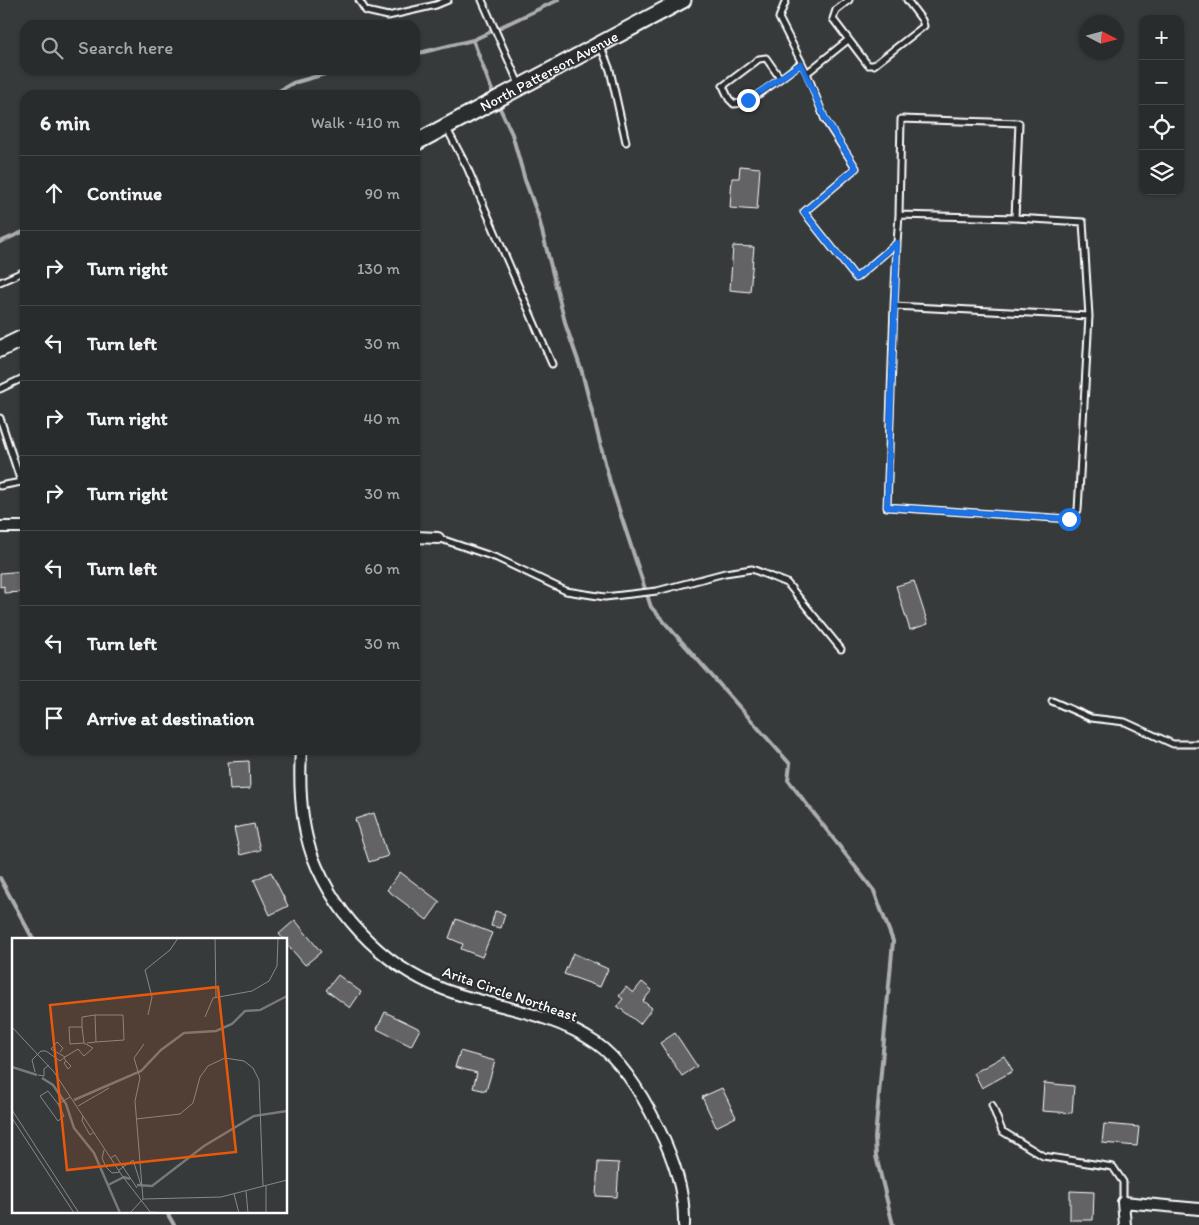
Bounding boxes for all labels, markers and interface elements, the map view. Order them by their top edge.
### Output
north arrow [1079,15,1124,60]
map controls [1139,15,1184,195]
button: + [1139,15,1184,60]
search box [20,20,420,75]
street label: North Patterson Avenue [477,27,621,116]
icon: search [38,34,66,62]
text: Search here [78,36,173,59]
button: − [1139,60,1184,105]
route end [737,89,760,112]
button: locate [1139,105,1184,150]
text: 6 min [40,110,90,135]
text: Walk · 410 m [311,113,400,132]
button: layers [1139,150,1184,195]
icon: ahead [40,179,68,207]
text: Continue [87,182,162,205]
text: 90 m [365,184,400,203]
icon: right [40,254,68,282]
text: Turn right [87,257,168,280]
text: 130 m [357,259,400,278]
icon: left [40,329,68,357]
text: Turn left [87,332,157,355]
text: 30 m [364,334,400,353]
icon: right [40,404,68,432]
text: Turn right [87,407,168,430]
text: 40 m [363,409,400,428]
icon: right [40,479,68,507]
text: Turn right [87,482,168,505]
text: 30 m [364,484,400,503]
route start [1058,508,1081,531]
icon: left [40,554,68,582]
text: Turn left [87,557,157,580]
text: 60 m [365,559,400,578]
icon: left [40,629,68,657]
text: Turn left [87,632,157,655]
text: 30 m [364,634,400,653]
icon: arrive [40,704,68,732]
text: Arrive at destination [87,707,254,730]
inset map [12,938,288,1212]
street label: Arita Circle Northeast [440,962,580,1026]

